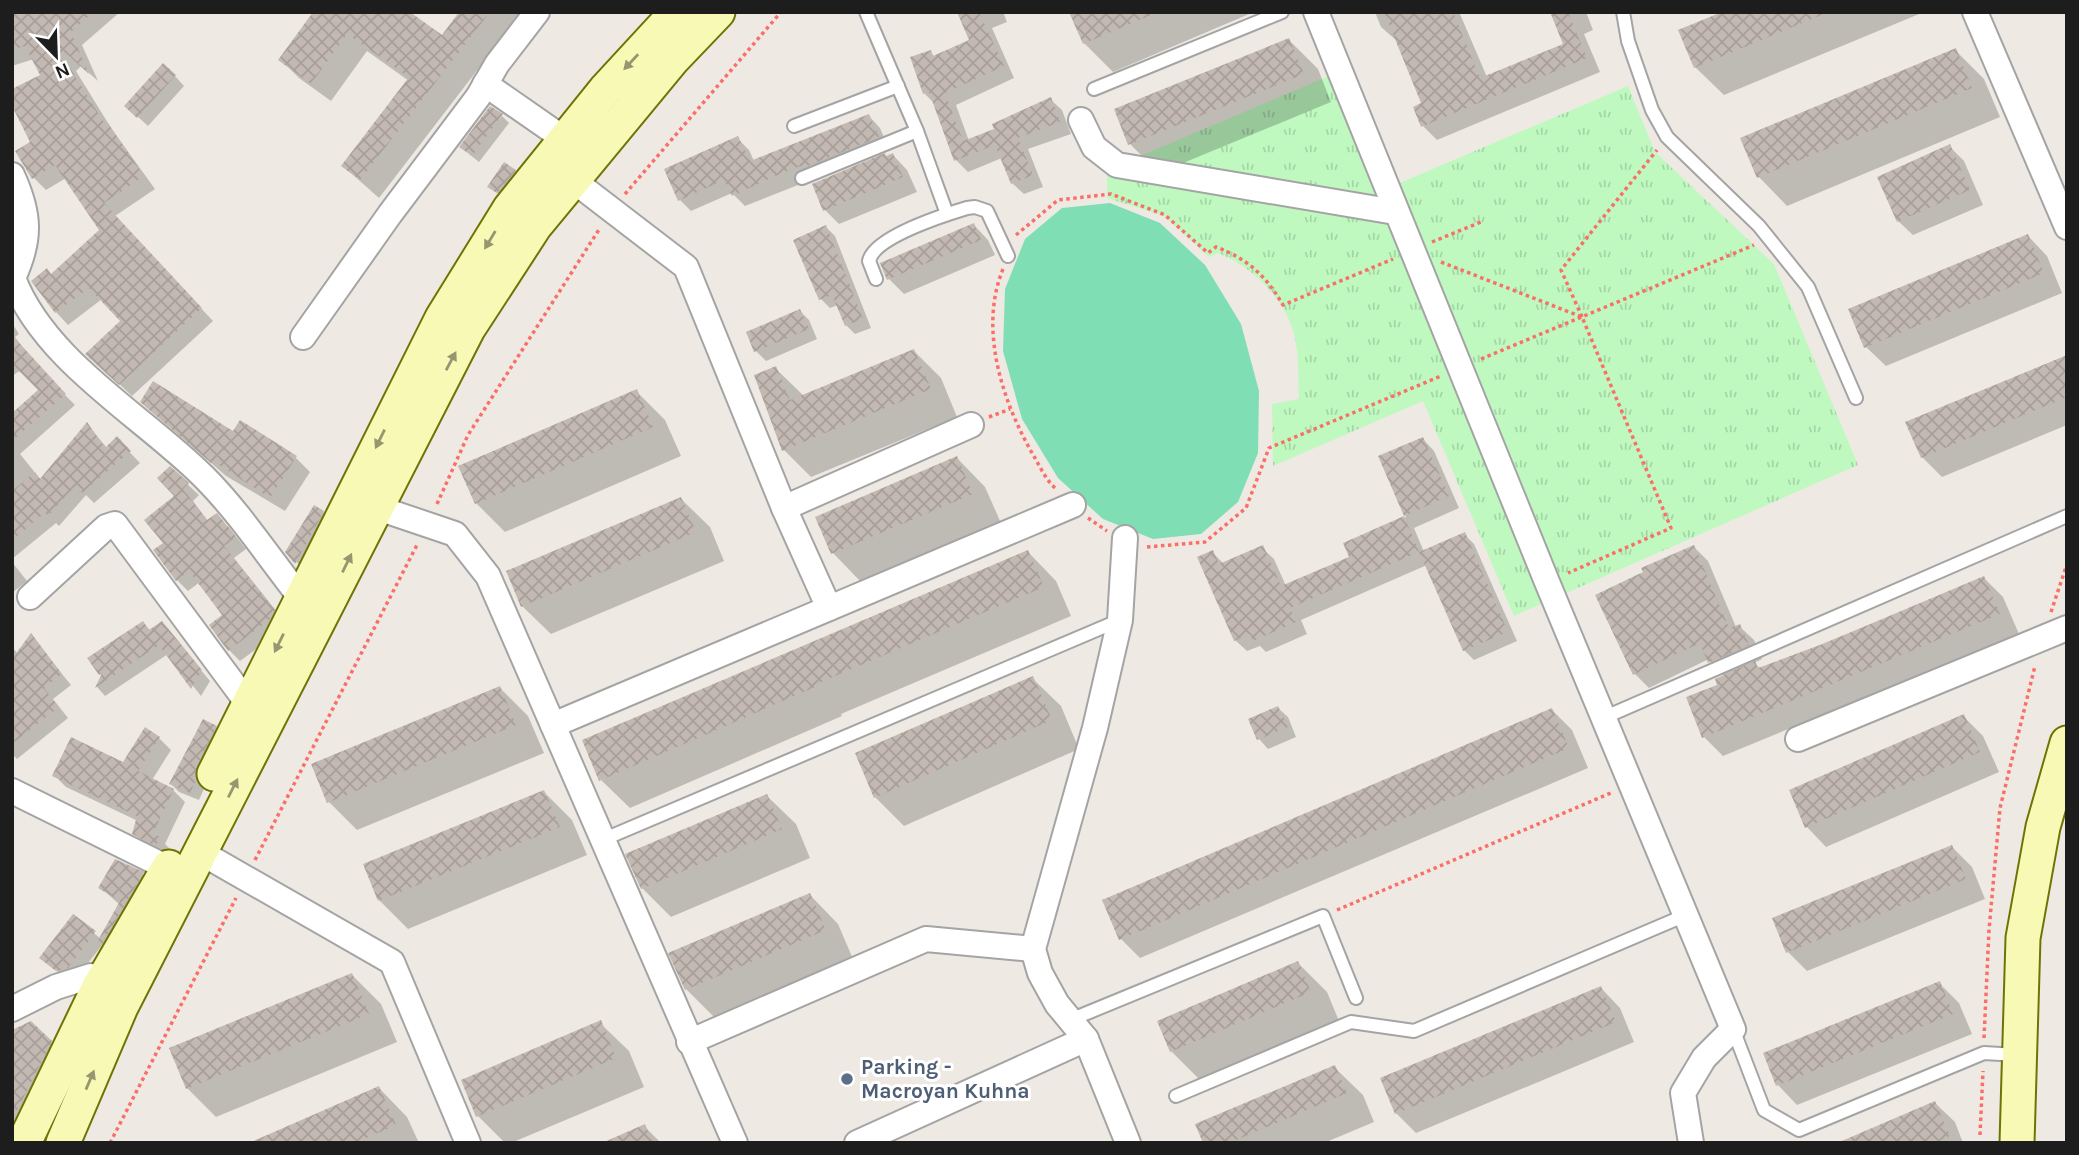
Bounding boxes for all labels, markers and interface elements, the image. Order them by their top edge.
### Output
north arrow [21,21,91,91]
one-way arrow [623,53,639,70]
text: N [52,58,73,84]
one-way arrow [483,231,496,250]
one-way arrow [444,350,456,370]
one-way arrow [375,429,386,449]
one-way arrow [342,553,353,573]
one-way arrow [274,633,285,653]
one-way arrow [227,778,238,798]
place label: Parking - Macroyan Kuhna [861,1055,1030,1103]
one-way arrow [84,1070,96,1090]
marker: Parking - Macroyan Kuhna [839,1071,855,1087]

